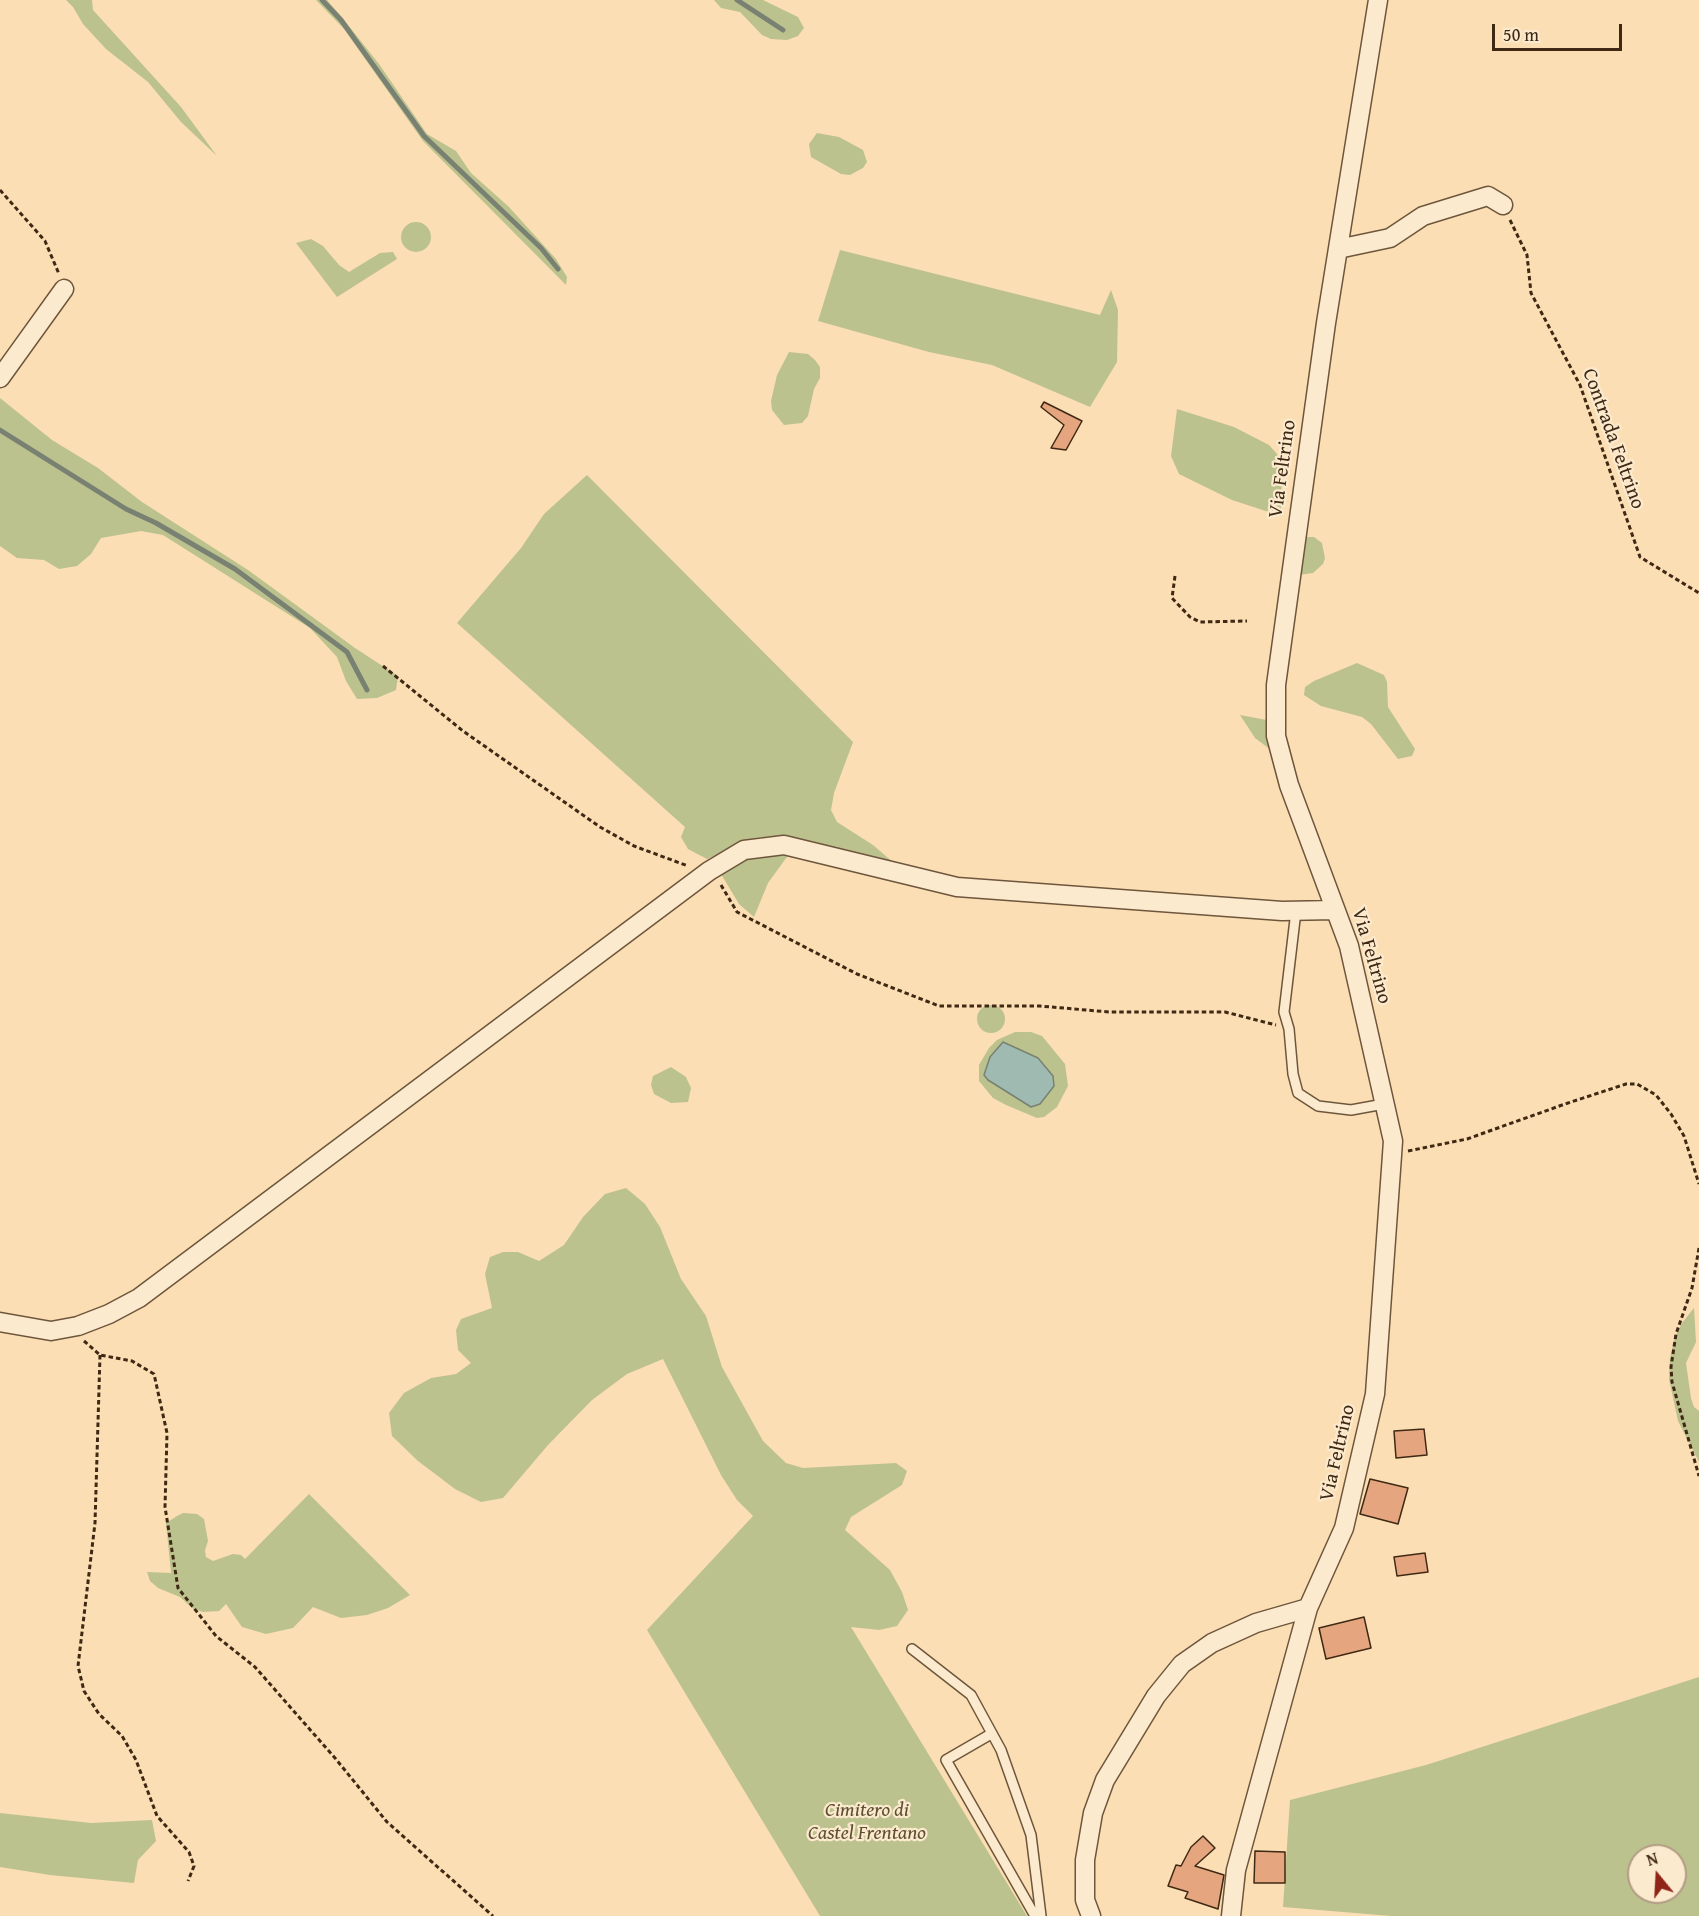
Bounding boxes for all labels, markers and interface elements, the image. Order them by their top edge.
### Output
scale bar [1495,12,1626,50]
text: 50 m [1503,21,1539,48]
street label: Contrada Feltrino [1576,365,1650,513]
street label: Via Feltrino [1264,418,1302,520]
street label: Via Feltrino [1346,905,1396,1007]
street label: Via Feltrino [1315,1402,1361,1504]
park label: Cimitero di Castel Frentano [808,1799,926,1846]
north arrow [1627,1844,1687,1904]
text: N [1643,1846,1661,1872]

